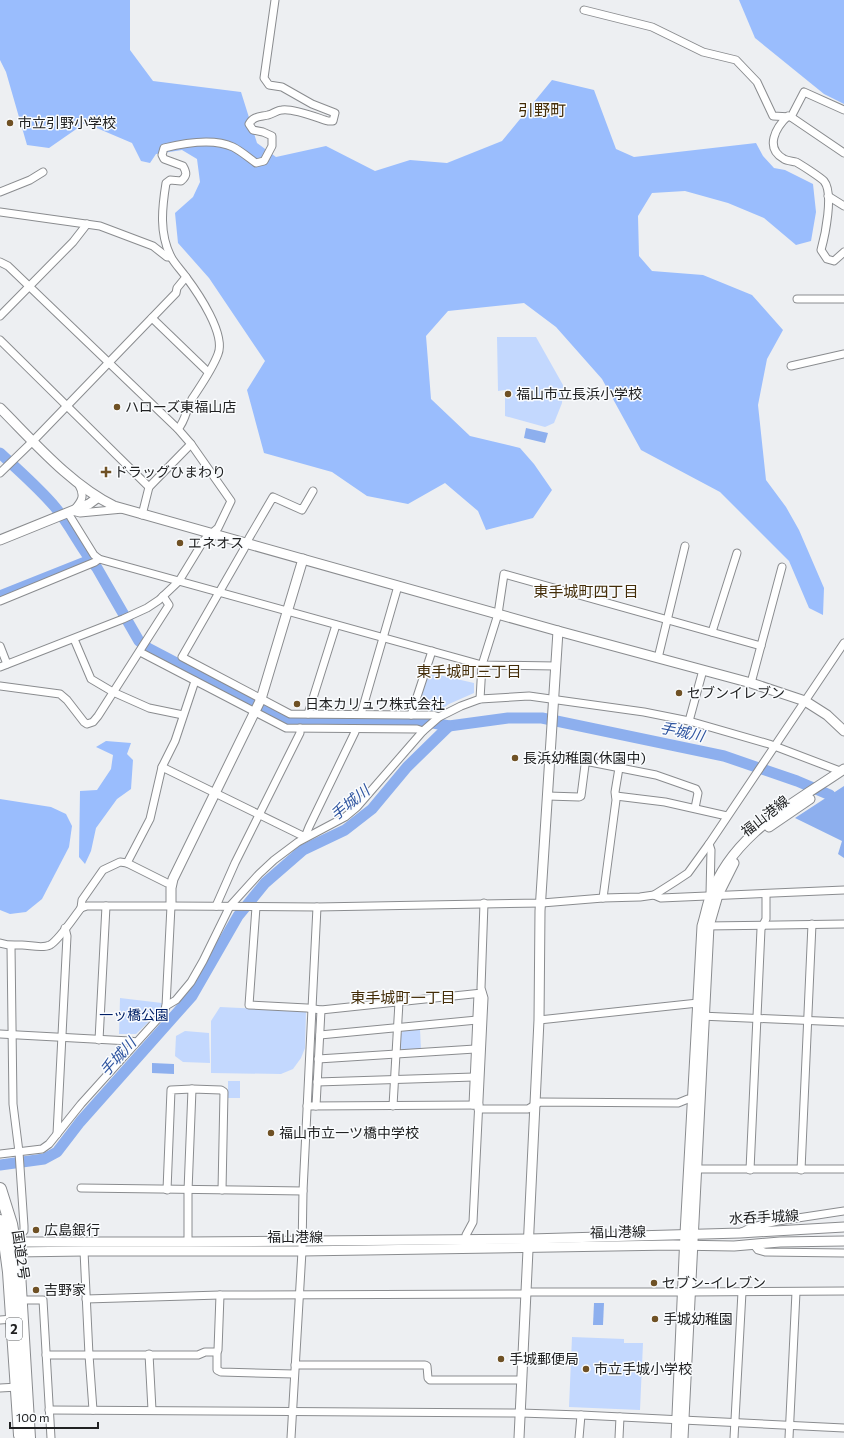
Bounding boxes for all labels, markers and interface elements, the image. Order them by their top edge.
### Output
district label: 引野町 [518,100,566,119]
place label: 市立引野小学校 [18,114,116,131]
marker: 市立引野小学校 [5,118,15,128]
place label: 福山市立長浜小学校 [516,385,642,402]
marker: 福山市立長浜小学校 [503,389,513,399]
place label: ハローズ東福山店 [125,398,236,415]
marker: ハローズ東福山店 [112,402,122,412]
place label: ドラッグひまわり [114,463,226,480]
marker: ドラッグひまわり [101,467,111,477]
place label: エネオス [188,534,244,551]
marker: エネオス [175,538,185,548]
district label: 東手城町四丁目 [533,582,639,600]
district label: 東手城町三丁目 [416,662,522,680]
place label: セブンイレブン [687,684,785,701]
marker: セブンイレブン [674,688,684,698]
place label: 日本カリュウ株式会社 [305,695,445,712]
marker: 日本カリュウ株式会社 [292,699,302,709]
water label: 手城川 [658,718,708,745]
place label: 長浜幼稚園(休園中) [523,749,646,766]
marker: 長浜幼稚園(休園中) [510,753,520,763]
water label: 手城川 [326,780,374,823]
street label: 福山港線 [737,792,792,840]
district label: 東手城町一丁目 [350,988,456,1006]
park label: 一ッ橋公園 [99,1006,169,1023]
water label: 手城川 [96,1032,140,1079]
place label: 福山市立一ツ橋中学校 [279,1124,419,1141]
marker: 福山市立一ツ橋中学校 [266,1128,276,1138]
street label: 水呑手城線 [729,1206,799,1227]
place label: 広島銀行 [44,1221,100,1238]
street label: 福山港線 [590,1223,646,1240]
marker: 広島銀行 [31,1225,41,1235]
street label: 福山港線 [267,1228,323,1245]
street label: 国道2号 [10,1229,33,1281]
place label: セブン-イレブン [662,1274,766,1291]
marker: セブン-イレブン [649,1278,659,1288]
place label: 吉野家 [44,1281,86,1298]
marker: 吉野家 [31,1285,41,1295]
place label: 手城幼稚園 [663,1310,733,1327]
marker: 手城幼稚園 [650,1314,660,1324]
road number: 2 [6,1318,22,1340]
place label: 手城郵便局 [509,1350,579,1367]
marker: 手城郵便局 [496,1354,506,1364]
place label: 市立手城小学校 [594,1360,692,1377]
marker: 市立手城小学校 [581,1364,591,1374]
scale bar [10,1404,98,1430]
text: 100 m [16,1410,50,1424]

